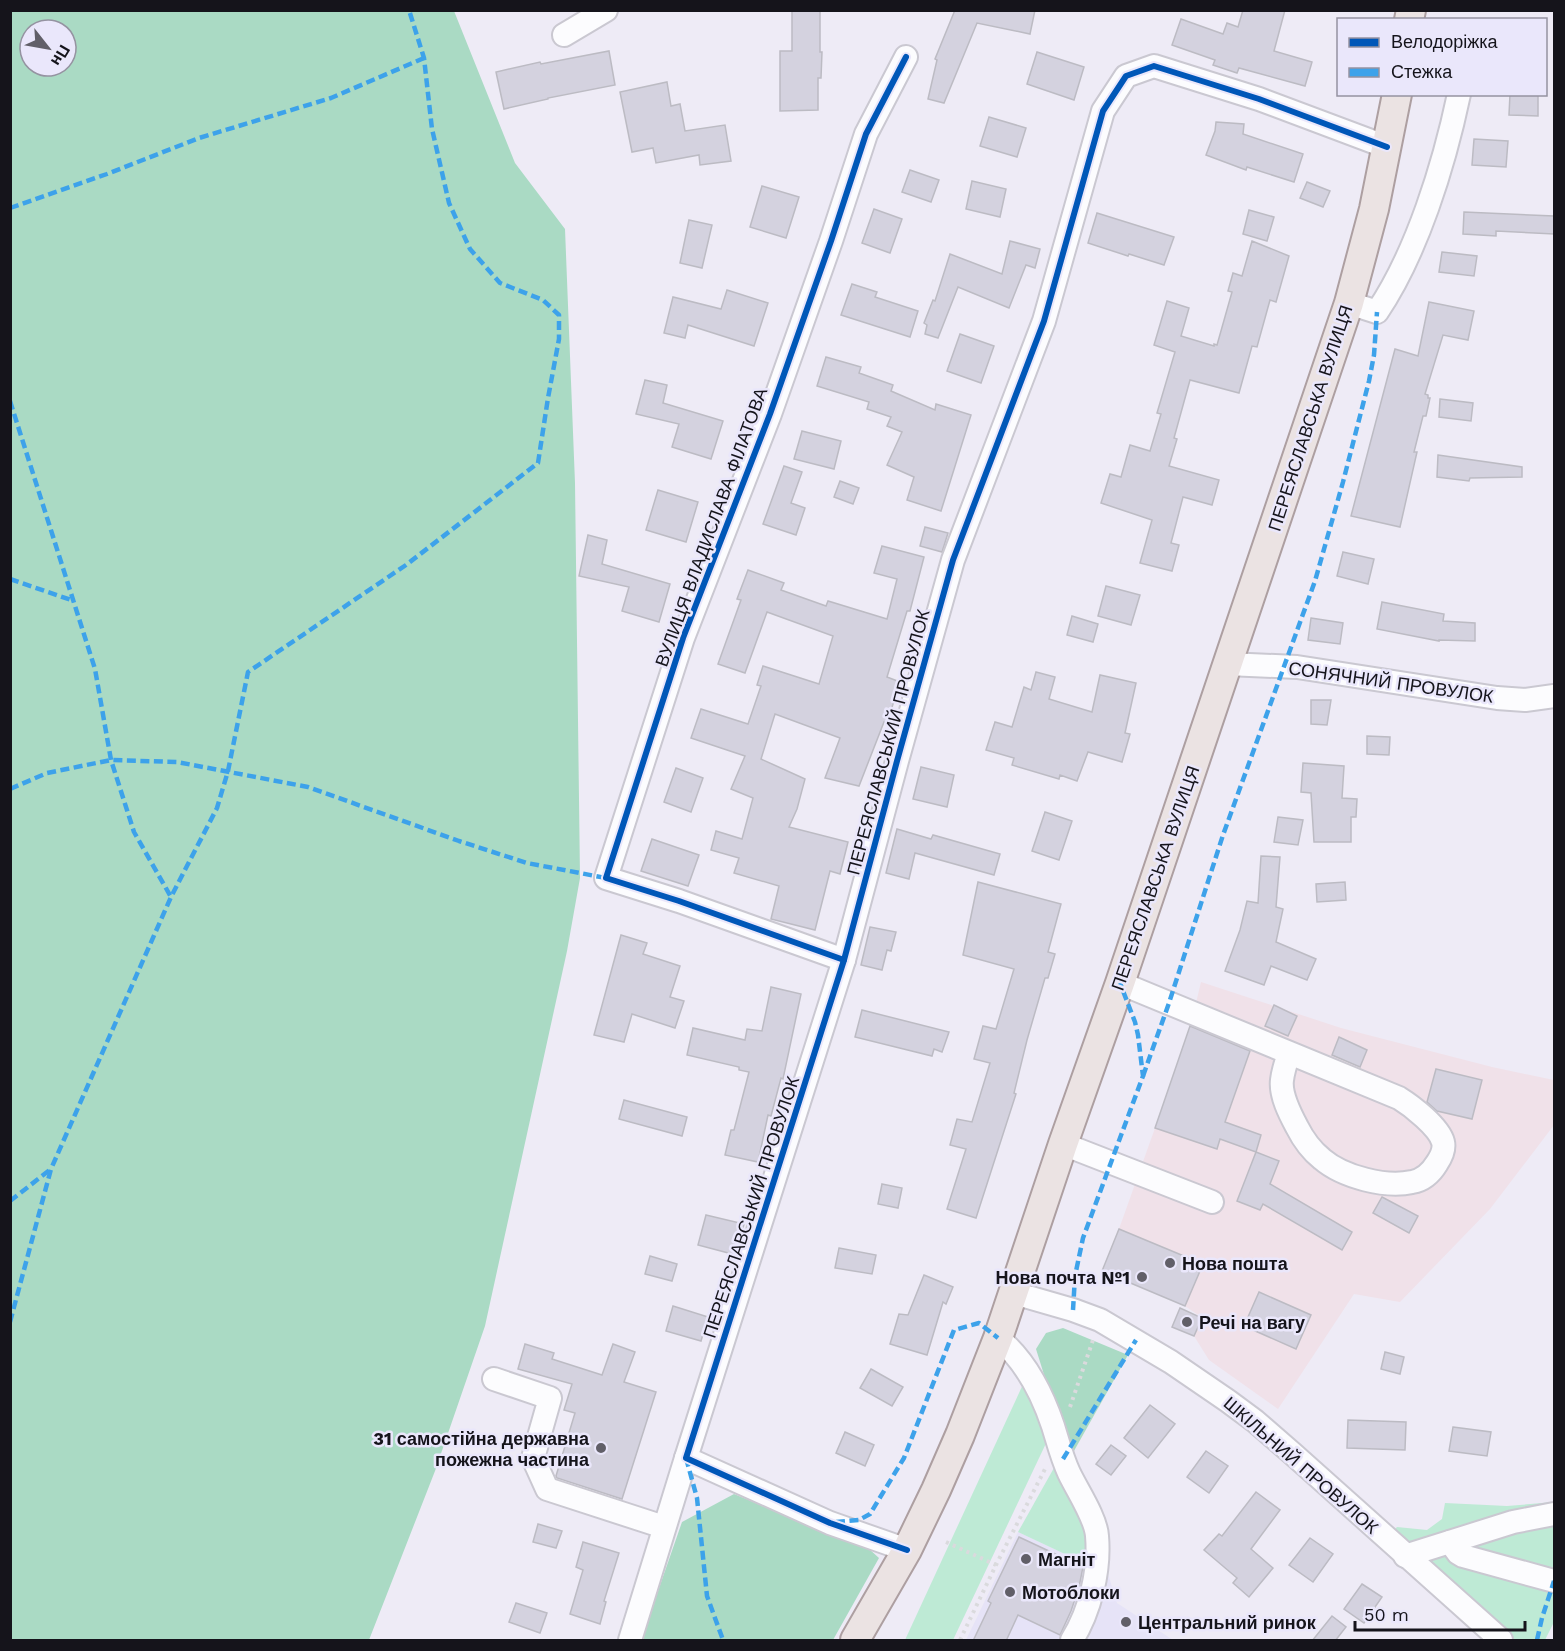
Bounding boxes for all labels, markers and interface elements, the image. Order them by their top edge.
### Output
north arrow [18,18,78,78]
legend [1337,18,1547,96]
text: Велодоріжка [1391,31,1499,52]
text: Пн [47,42,74,69]
text: Стежка [1391,61,1453,82]
street label: ПЕРЕЯСЛАВСЬКА ВУЛИЦЯ [1263,302,1357,534]
street label: ВУЛИЦЯ ВЛАДИСЛАВА ФІЛАТОВА [651,385,771,669]
street label: ПЕРЕЯСЛАВСЬКИЙ ПРОВУЛОК [842,606,934,877]
street label: СОНЯЧНИЙ ПРОВУЛОК [1287,657,1495,707]
street label: ПЕРЕЯСЛАВСЬКА ВУЛИЦЯ [1107,763,1203,993]
street label: ПЕРЕЯСЛАВСЬКИЙ ПРОВУЛОК [699,1073,803,1341]
place label: Нова пошта [1182,1253,1289,1274]
marker: Нова пошта [1163,1256,1177,1270]
place label: Нова почта №1 [995,1267,1130,1288]
marker: Нова почта №1 [1135,1270,1149,1284]
place label: Речі на вагу [1199,1312,1305,1333]
marker: Речі на вагу [1180,1315,1194,1329]
street label: ШКІЛЬНИЙ ПРОВУЛОК [1220,1392,1383,1538]
place label: 31 самостійна державна пожежна частина [373,1428,590,1470]
marker: 31 самостійна державна пожежна частина [594,1441,608,1455]
place label: Магніт [1038,1549,1096,1570]
marker: Магніт [1019,1552,1033,1566]
place label: Мотоблоки [1022,1582,1120,1603]
marker: Мотоблоки [1003,1585,1017,1599]
scale bar [1355,1594,1524,1632]
text: 50 m [1364,1604,1409,1625]
place label: Центральний ринок [1138,1612,1317,1633]
marker: Центральний ринок [1119,1615,1133,1629]

